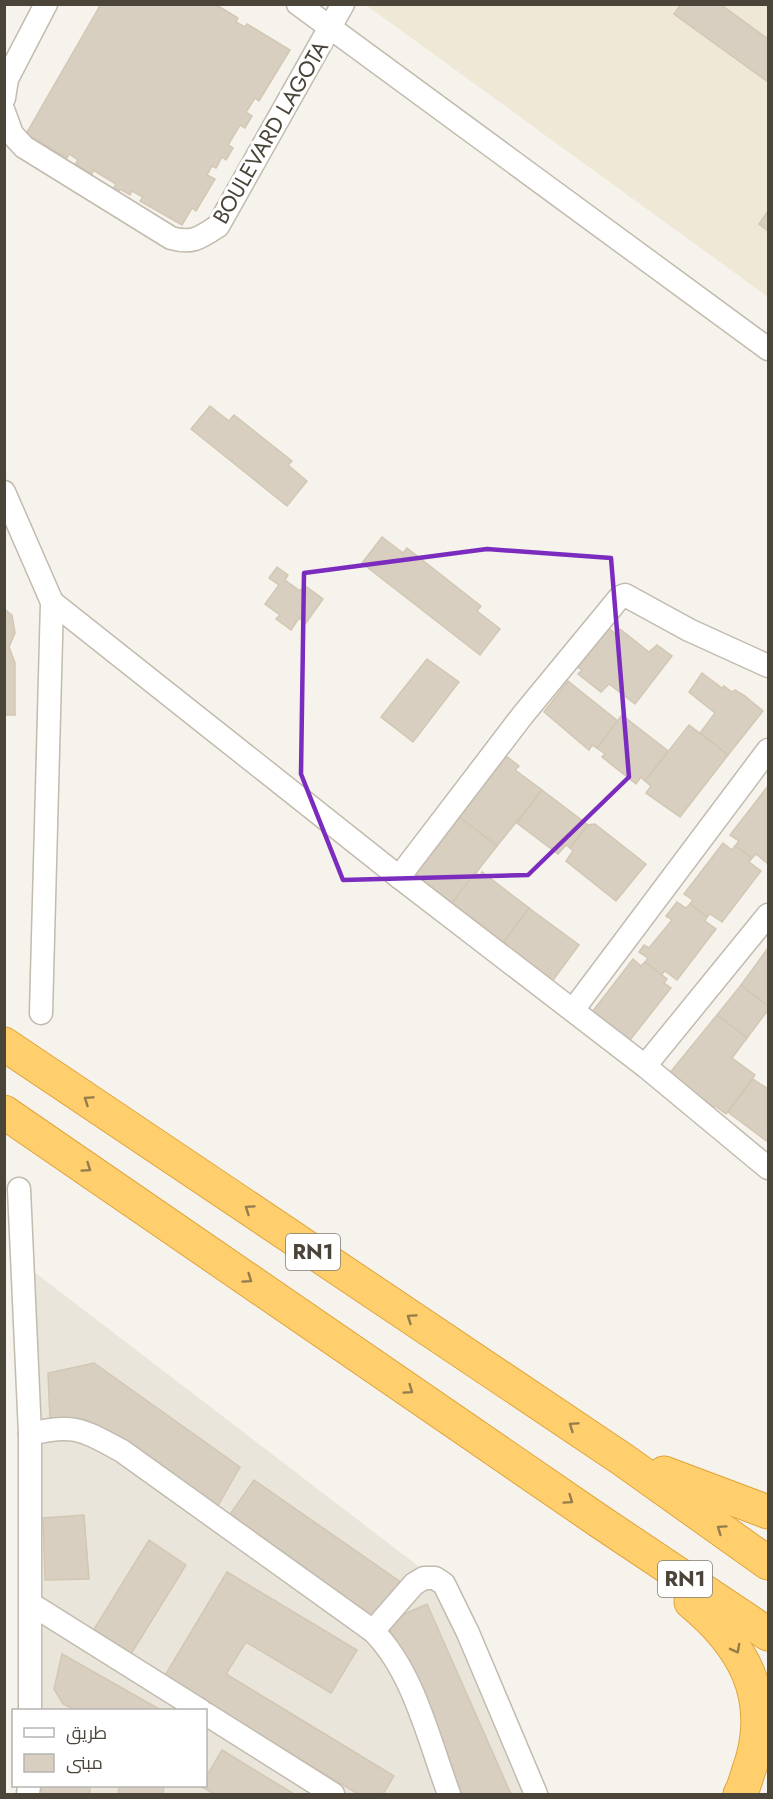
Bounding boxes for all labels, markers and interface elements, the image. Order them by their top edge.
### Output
street label: BOULEVARD LAGOTA [204,34,336,230]
one-way arrow [83,1096,94,1107]
one-way arrow [81,1161,92,1172]
one-way arrow [245,1205,256,1216]
road number: RN1 [286,1234,340,1270]
one-way arrow [242,1272,253,1283]
one-way arrow [407,1314,418,1325]
one-way arrow [402,1383,413,1394]
one-way arrow [569,1422,580,1433]
one-way arrow [562,1493,573,1504]
one-way arrow [716,1525,727,1536]
road number: RN1 [658,1561,712,1597]
one-way arrow [729,1643,740,1654]
legend [12,1709,207,1787]
text: طريق [66,1720,107,1746]
text: مبنى [66,1750,103,1776]

